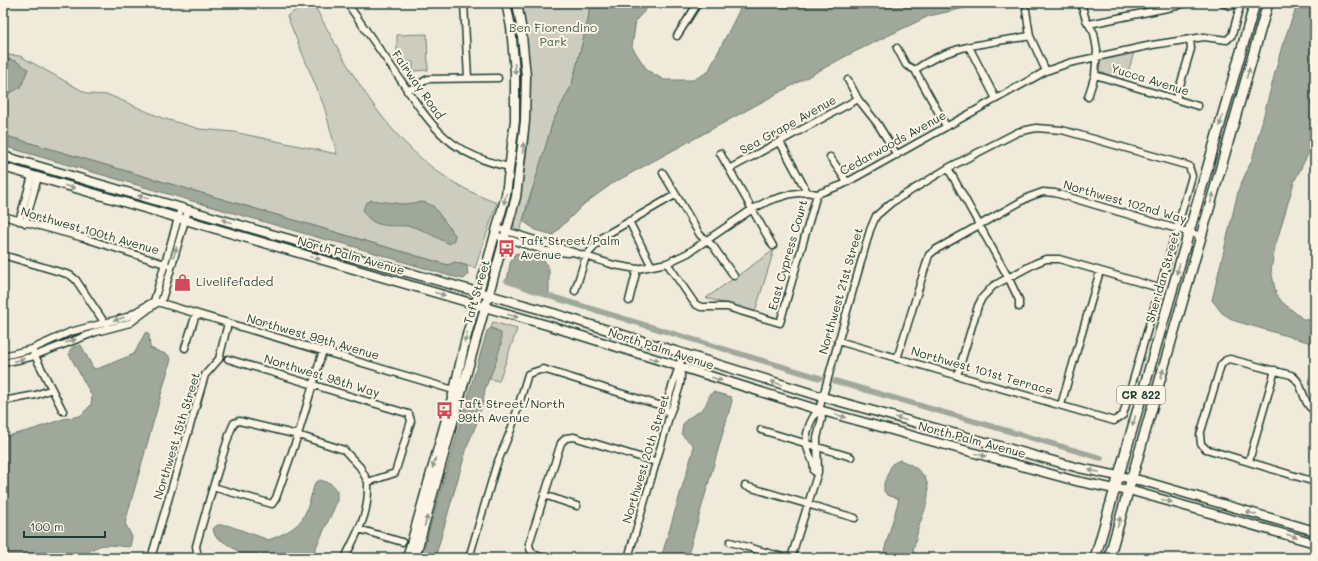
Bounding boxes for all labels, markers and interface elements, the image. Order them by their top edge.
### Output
park label: Ben Fiorendino Park [509,19,597,49]
street label: Fairway Road [389,47,449,122]
street label: Yucca Avenue [1109,59,1192,99]
one-way arrow [511,63,518,75]
one-way arrow [1245,67,1251,79]
street label: Sea Grape Avenue [736,91,839,157]
street label: Cedarwoods Avenue [836,106,949,178]
one-way arrow [1218,115,1224,127]
one-way arrow [519,142,526,154]
street label: Northwest 102nd Way [1062,176,1189,226]
one-way arrow [64,184,76,190]
one-way arrow [501,192,507,205]
one-way arrow [1209,192,1215,204]
one-way arrow [137,194,149,200]
street label: East Cypress Court [764,198,810,312]
street label: Northwest 100th Avenue [19,203,161,257]
one-way arrow [220,218,232,224]
street label: Northwest 21st Street [814,226,866,356]
street label: Sheridan Street [1141,229,1183,324]
street label: North Palm Avenue [296,232,407,278]
place label: Taft Street/Palm Avenue [520,232,620,262]
bus stop icon: Taft Street/Palm Avenue [497,238,517,258]
one-way arrow [172,245,178,257]
one-way arrow [310,255,322,261]
street label: Taft Street [459,258,493,326]
one-way arrow [1175,263,1181,275]
shop icon: Livelifefaded [173,272,193,292]
place label: Livelifefaded [196,273,274,289]
one-way arrow [435,291,447,297]
street label: Northwest 99th Avenue [245,309,381,363]
one-way arrow [506,313,519,319]
one-way arrow [113,316,126,322]
street label: North Palm Avenue [606,323,716,373]
one-way arrow [463,331,469,344]
one-way arrow [66,337,78,343]
street label: Northwest 101st Terrace [909,342,1055,398]
street label: Northwest 98th Way [262,350,382,400]
one-way arrow [13,356,25,362]
one-way arrow [648,356,660,362]
one-way arrow [1159,368,1165,380]
street label: Northwest 15th Street [149,370,203,501]
one-way arrow [711,376,723,382]
one-way arrow [770,380,782,386]
road number: CR 822 [1117,386,1165,404]
street label: Northwest 20th Street [618,392,672,525]
place label: Taft Street/North 99th Avenue [458,395,565,425]
bus stop icon: Taft Street/North 99th Avenue [435,401,455,421]
one-way arrow [835,413,847,419]
one-way arrow [895,415,907,421]
one-way arrow [1131,415,1137,427]
street label: North Palm Avenue [917,417,1028,461]
one-way arrow [974,452,987,458]
one-way arrow [431,457,437,469]
one-way arrow [1088,467,1100,473]
one-way arrow [1161,498,1173,504]
one-way arrow [1244,510,1256,516]
scale bar [24,513,105,539]
one-way arrow [423,514,429,526]
one-way arrow [1116,516,1122,528]
text: 100 m [30,518,64,534]
one-way arrow [1286,533,1298,539]

